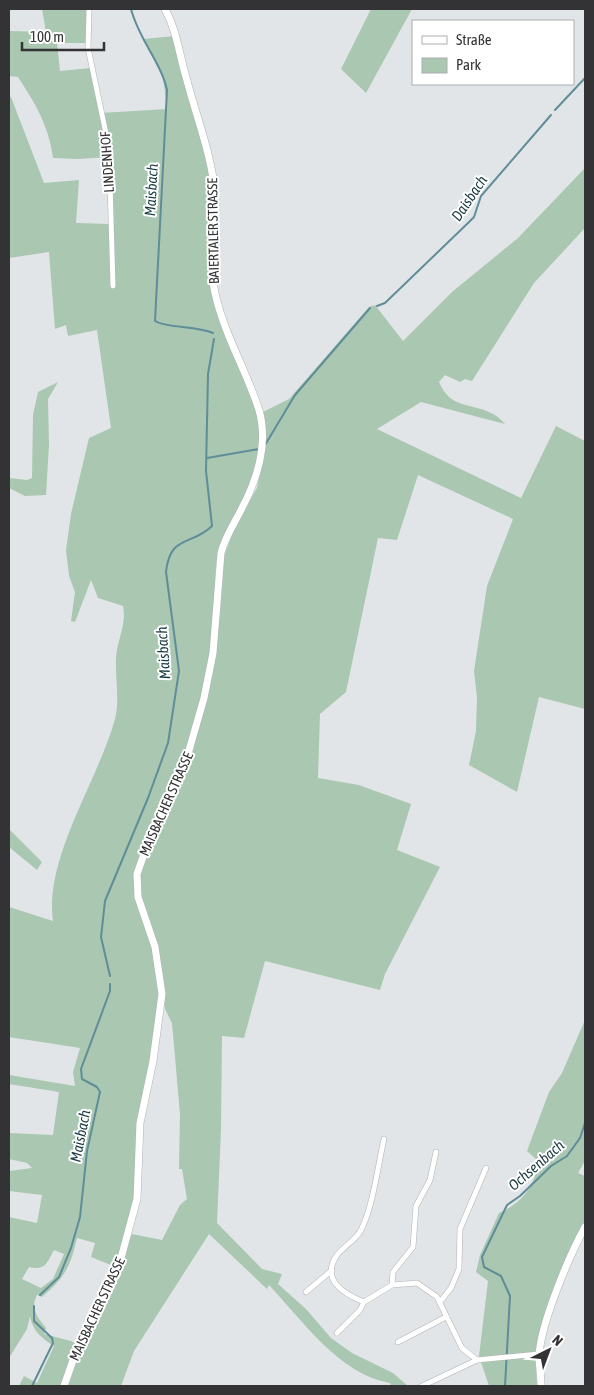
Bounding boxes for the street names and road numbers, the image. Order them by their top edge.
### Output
street label: LINDENHOF [97,131,117,193]
street label: BAIERTALER STRASSE [204,178,222,284]
street label: MAISBACHER STRASSE [136,750,196,858]
street label: MAISBACHER STRASSE [66,1255,128,1363]

